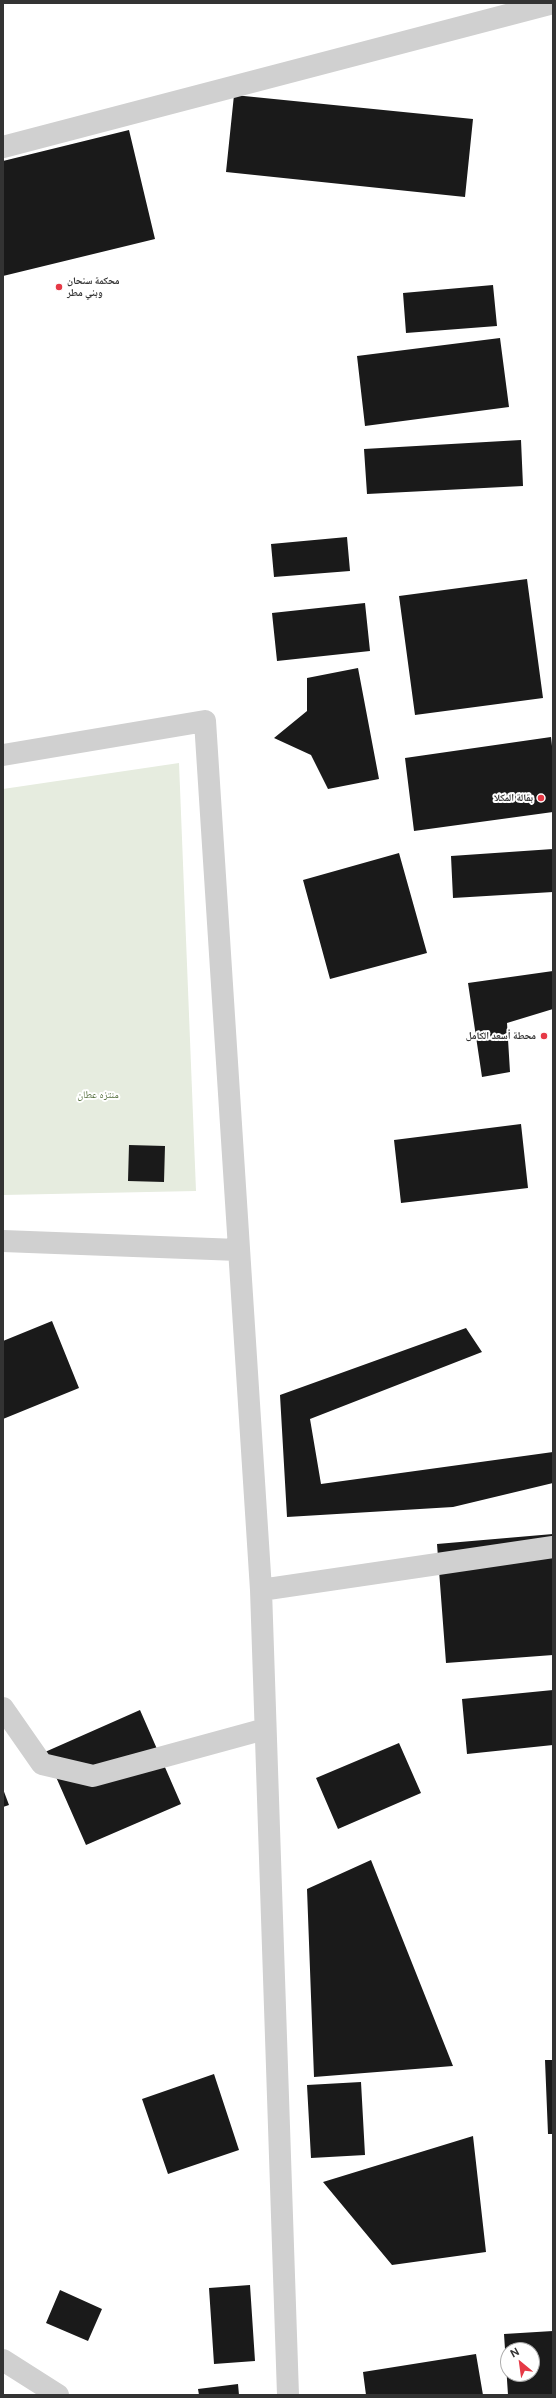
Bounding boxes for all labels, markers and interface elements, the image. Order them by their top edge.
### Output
place label: محكمة سنحان وبني مطر [67,275,120,298]
marker: محكمة سنحان وبني مطر [54,282,64,292]
place label: بقالة المكلا [494,792,533,804]
marker: بقالة المكلا [536,793,546,803]
place label: محطة أسعد الكامل [466,1030,536,1042]
marker: محطة أسعد الكامل [539,1031,549,1041]
park label: منتزه عطان [77,1089,119,1101]
north arrow [500,2342,540,2382]
text: N [508,2344,522,2360]

